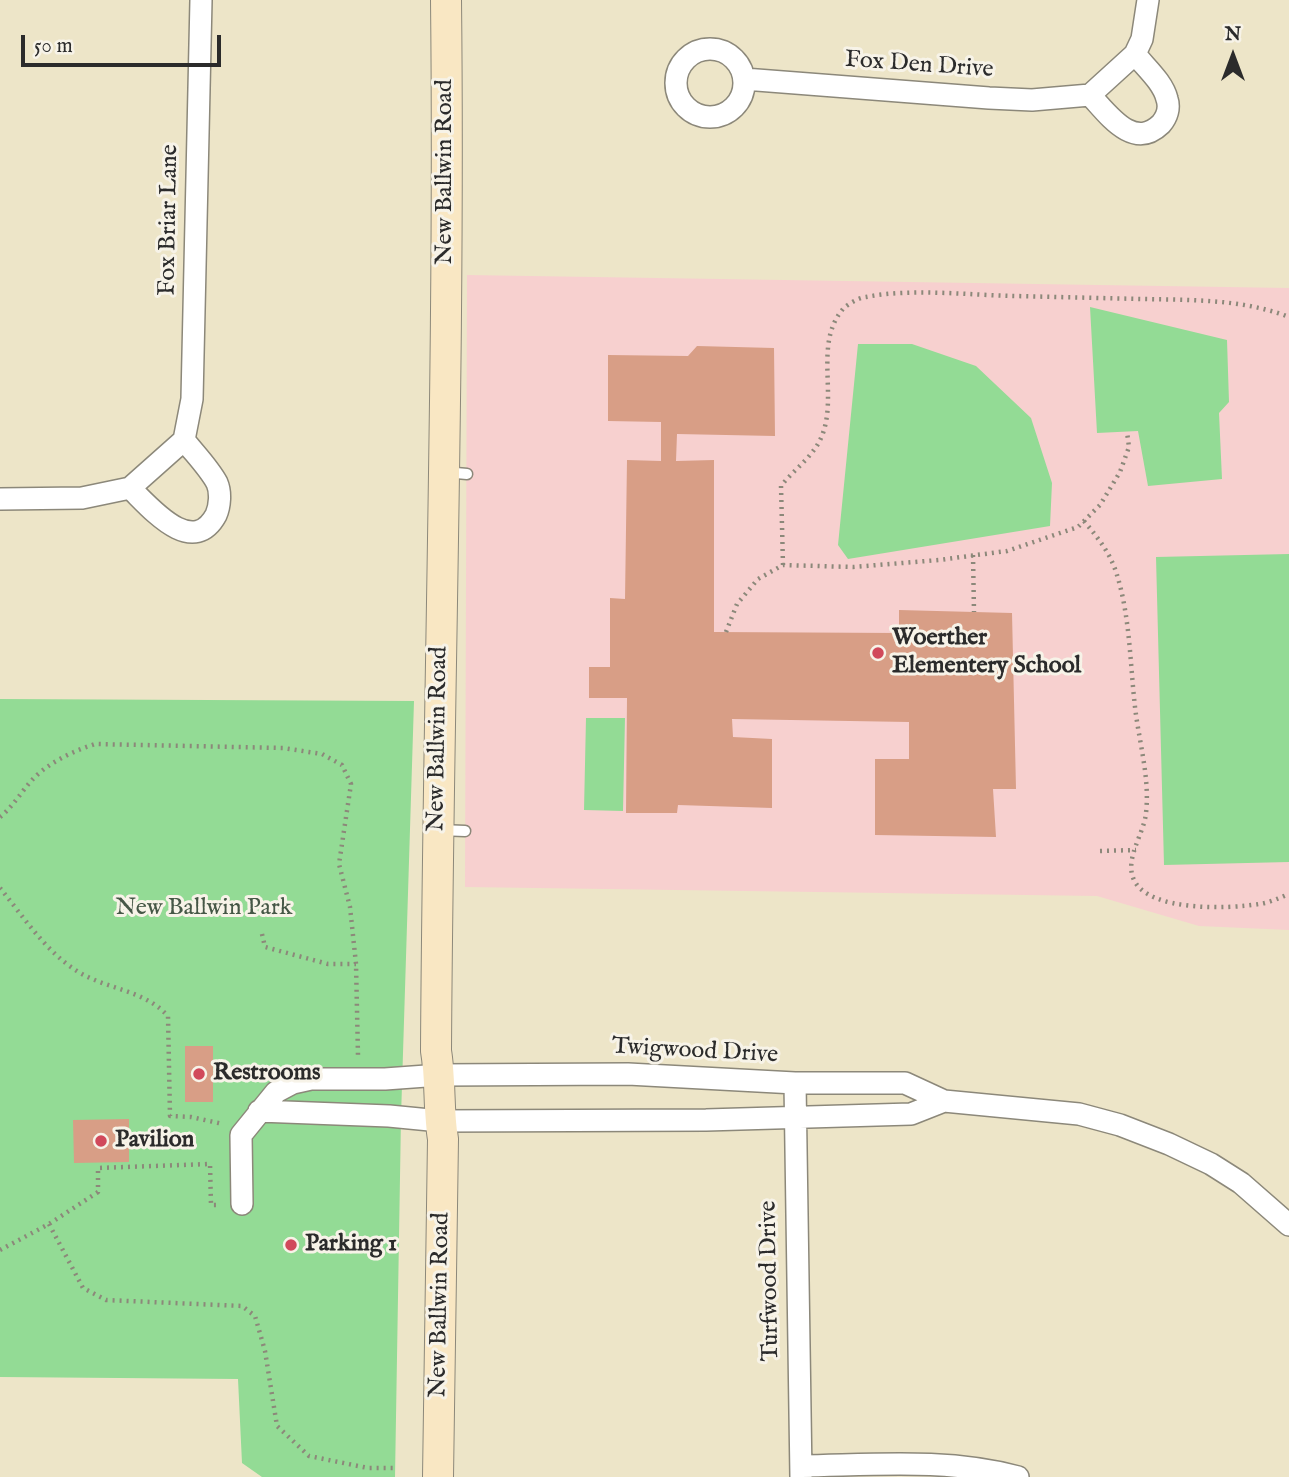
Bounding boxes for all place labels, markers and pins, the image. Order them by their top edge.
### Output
place label: Woerther Elementery School [892,625,1081,681]
marker: Woerther Elementery School [870,645,886,661]
place label: Restrooms [213,1060,320,1088]
marker: Restrooms [191,1066,207,1082]
place label: Pavilion [115,1127,194,1155]
marker: Pavilion [93,1133,109,1149]
place label: Parking 1 [305,1231,397,1259]
marker: Parking 1 [283,1237,299,1253]

